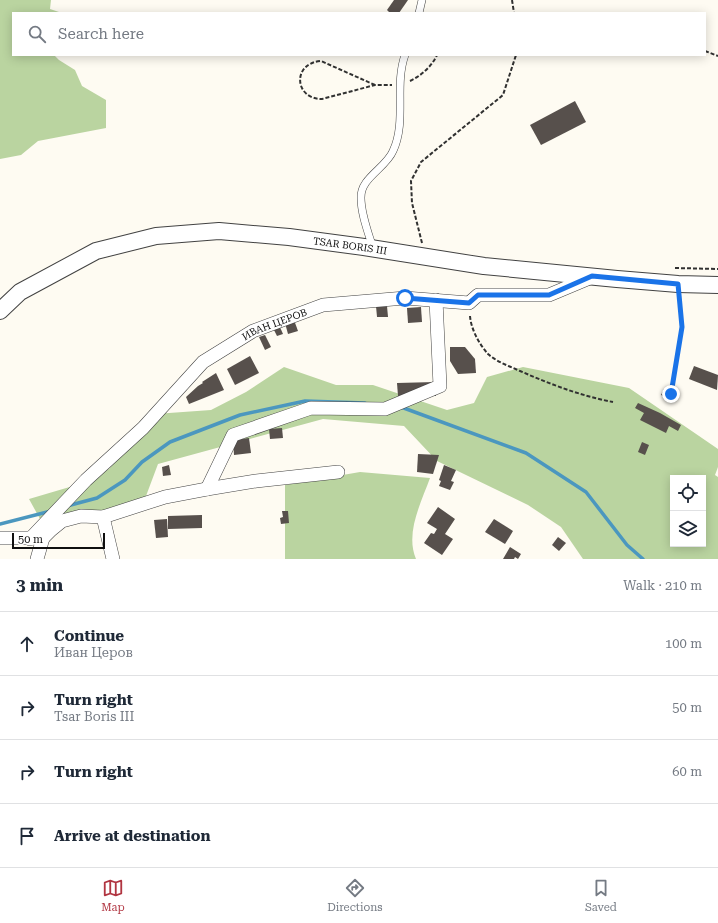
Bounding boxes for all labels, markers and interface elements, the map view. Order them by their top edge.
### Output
search box [12,12,706,56]
icon: search [26,23,48,45]
text: Search here [58,25,144,43]
street label: TSAR BORIS III [312,235,388,257]
route start [396,289,414,307]
street label: ИВАН ЦЕРОВ [240,306,309,342]
route end [662,385,680,403]
map controls [670,475,706,547]
button: locate [670,475,706,511]
button: layers [670,511,706,547]
scale bar [12,531,105,550]
text: 50 m [18,533,43,546]
text: 3 min [16,575,63,595]
text: Walk · 210 m [623,578,702,593]
text: Continue [54,627,124,645]
icon: ahead [16,633,38,655]
text: 100 m [665,636,702,651]
text: Иван Церов [54,645,133,660]
text: Turn right [54,691,133,709]
icon: right [16,697,38,719]
text: 50 m [672,700,702,715]
text: Tsar Boris III [54,709,134,724]
icon: right [16,761,38,783]
text: Turn right [54,763,133,781]
text: 60 m [672,764,702,779]
icon: arrive [16,825,38,847]
text: Arrive at destination [54,827,210,845]
tab: Map [101,877,125,914]
tab: Directions [327,877,383,914]
tab: Saved [585,877,617,914]

